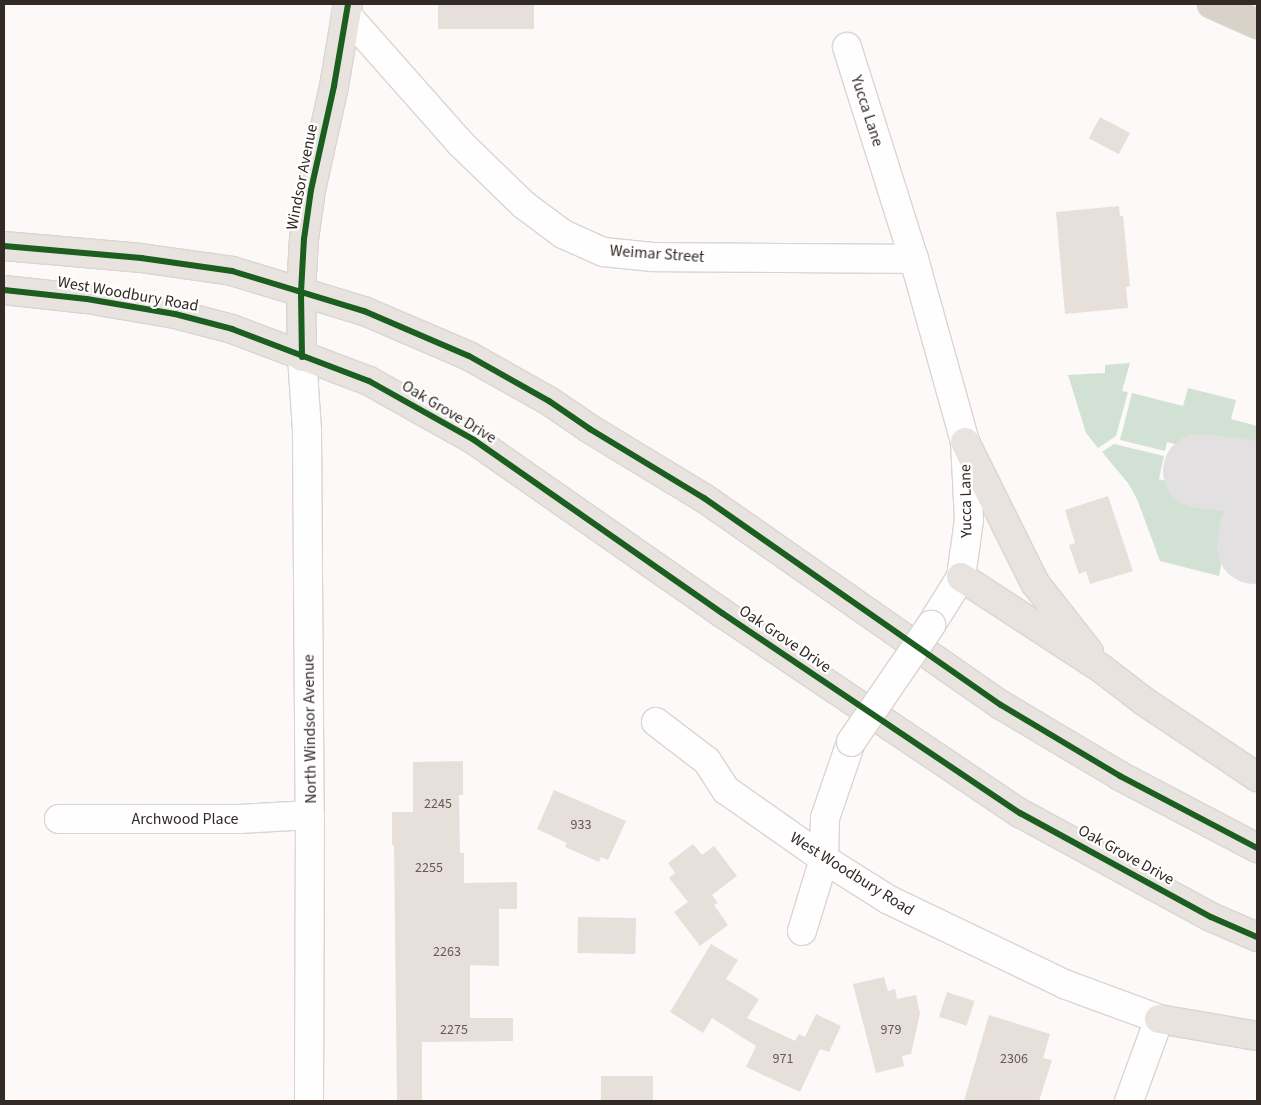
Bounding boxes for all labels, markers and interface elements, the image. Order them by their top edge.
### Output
street label: Yucca Lane [846,73,888,149]
street label: Windsor Avenue [282,122,322,232]
street label: Weimar Street [609,241,705,267]
street label: West Woodbury Road [56,272,200,316]
street label: Oak Grove Drive [398,376,500,448]
street label: Yucca Lane [956,464,976,538]
street label: Oak Grove Drive [735,601,835,677]
street label: North Windsor Avenue [299,654,321,804]
house number: 2245 [424,796,452,812]
street label: Archwood Place [131,809,239,829]
house number: 933 [571,817,591,833]
street label: Oak Grove Drive [1075,821,1177,889]
street label: West Woodbury Road [786,828,918,920]
house number: 2255 [415,860,443,876]
house number: 2263 [433,944,461,960]
house number: 2275 [440,1022,468,1038]
house number: 979 [881,1022,901,1038]
house number: 971 [773,1051,793,1067]
house number: 2306 [1000,1051,1028,1067]

